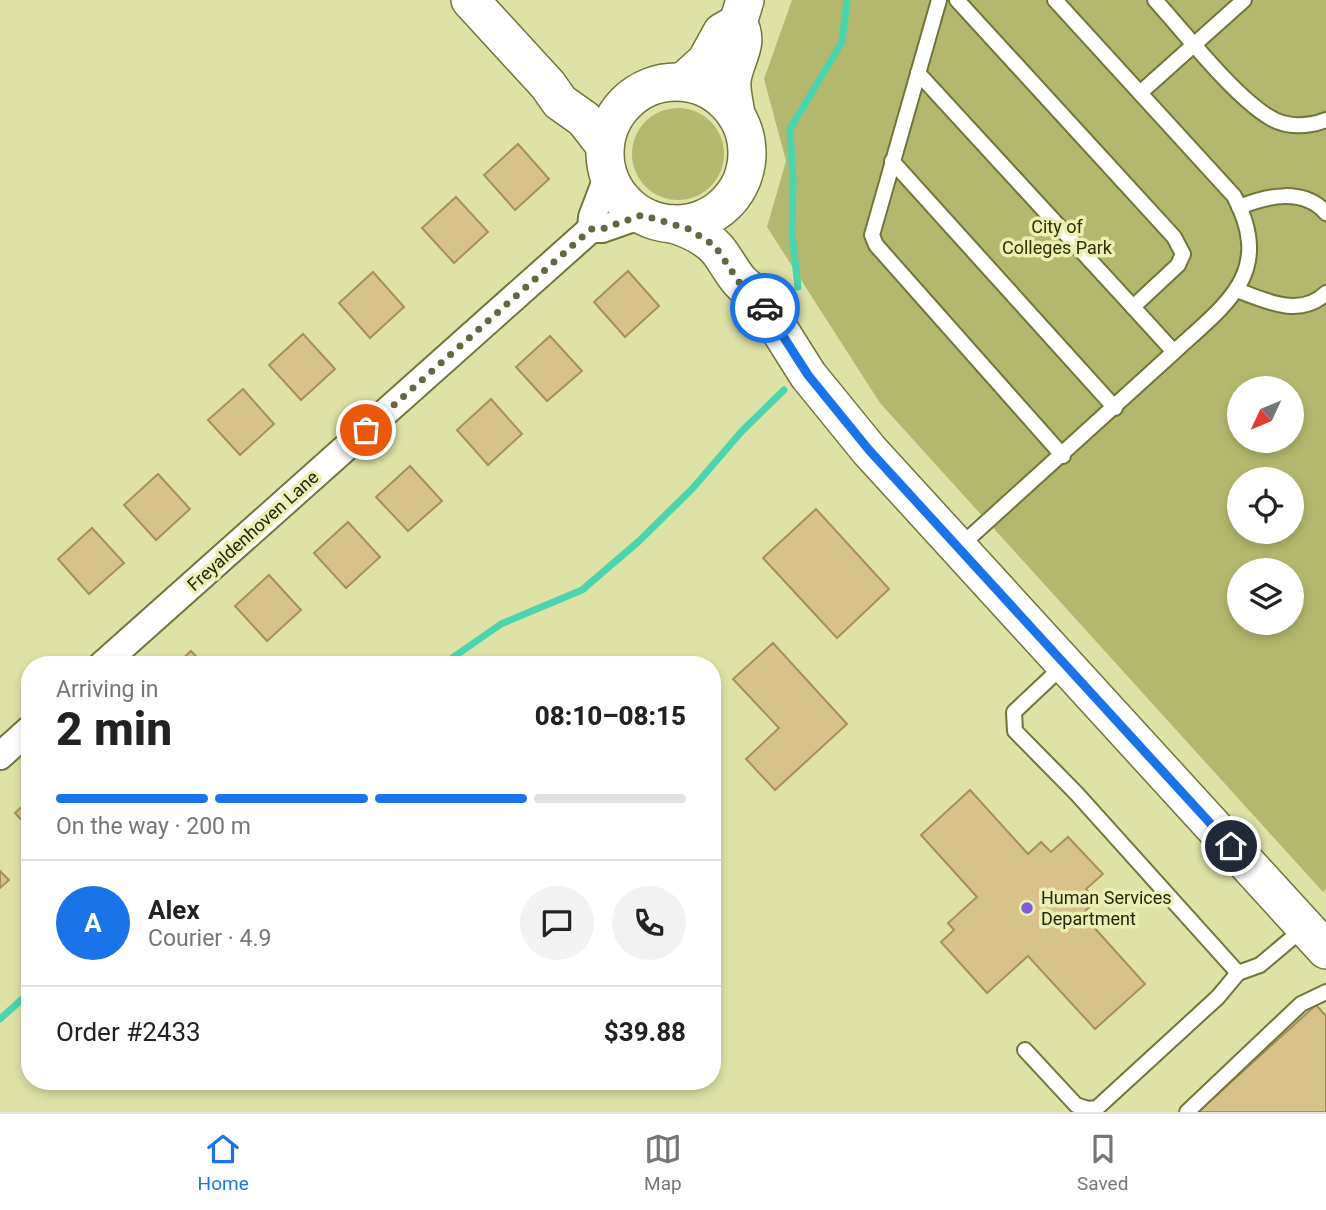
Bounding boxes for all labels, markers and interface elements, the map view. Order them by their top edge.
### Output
park label: City of Colleges Park [1002,216,1113,258]
courier [730,273,800,343]
icon: car [746,289,784,327]
north arrow [1227,376,1304,453]
map controls [1227,376,1304,635]
pin [336,400,396,460]
icon: bag [347,411,385,449]
street label: Freyaldenhoven Lane [183,466,322,595]
button: locate [1227,467,1304,544]
button: layers [1227,558,1304,635]
text: Arriving in [56,676,159,703]
text: 08:10–08:15 [535,701,686,731]
text: 2 min [56,702,172,756]
text: On the way · 200 m [56,813,251,840]
pin [1201,816,1261,876]
icon: home [1212,827,1250,865]
button: chat [520,886,594,960]
button: phone [612,886,686,960]
place label: Human Services Department [1041,887,1172,929]
text: Alex [148,895,200,925]
marker: Human Services Department [1019,900,1035,916]
text: A [84,908,102,938]
text: Courier · 4.9 [148,925,271,952]
text: Order #2433 [56,1017,201,1047]
text: $39.88 [604,1017,686,1047]
tab: Home [198,1130,249,1195]
tab: Map [644,1130,682,1195]
tab: Saved [1077,1130,1128,1195]

